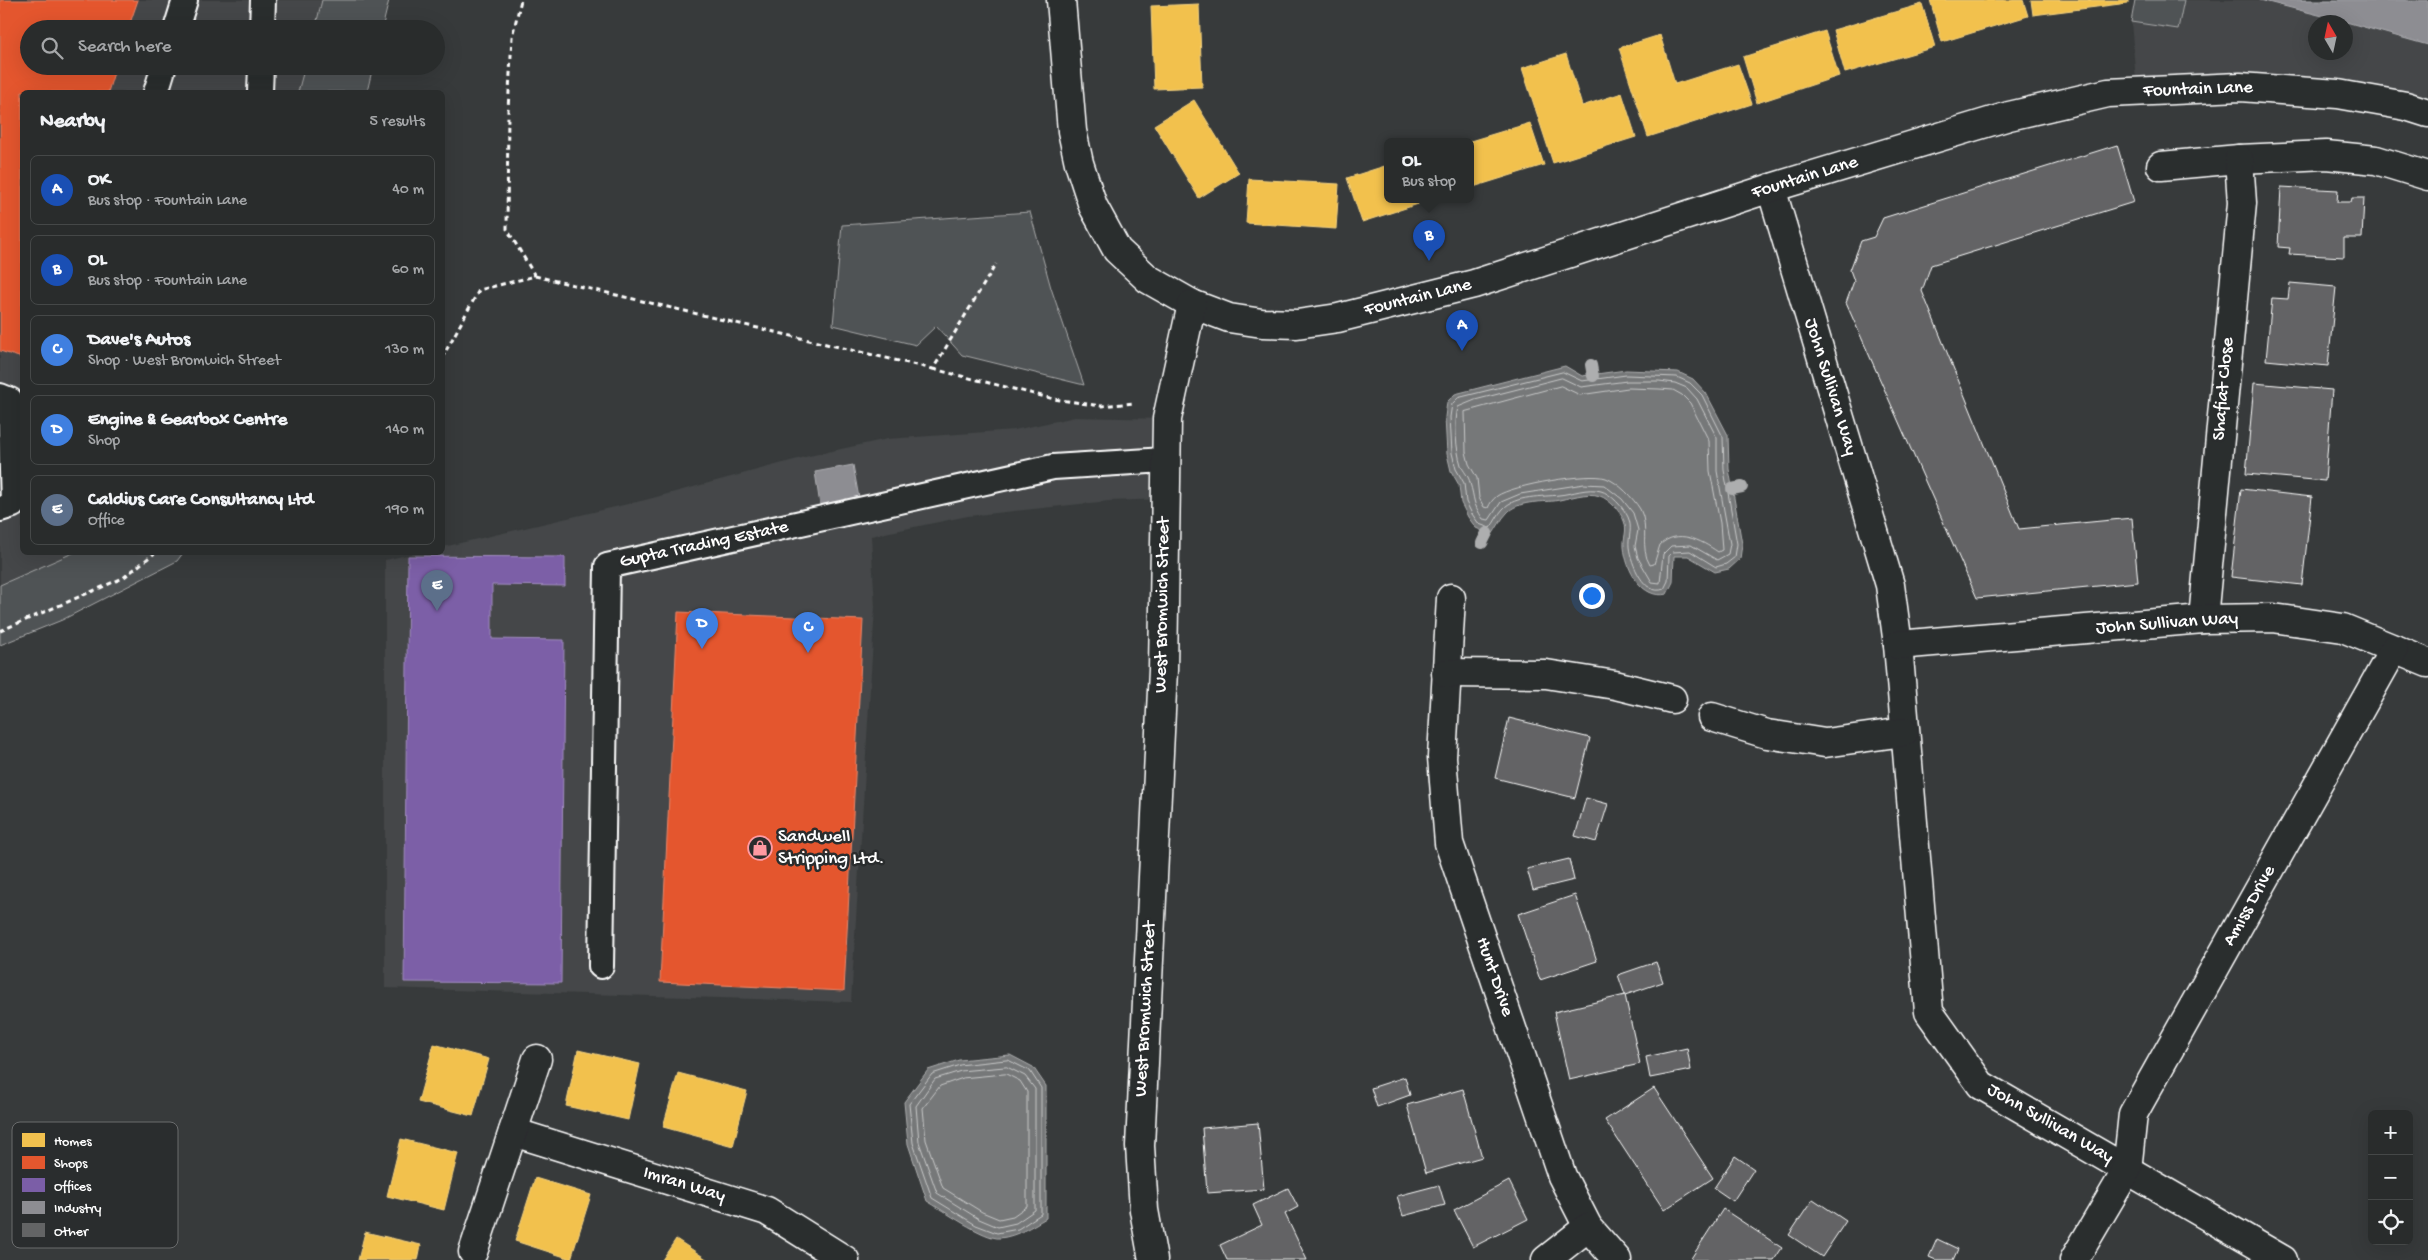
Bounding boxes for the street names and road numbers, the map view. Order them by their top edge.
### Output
street label: Fountain Lane [2142,77,2253,103]
street label: Fountain Lane [1748,151,1861,205]
street label: Fountain Lane [1361,274,1474,323]
street label: John Sullivan Way [1798,316,1862,459]
street label: Shafiat Close [2208,336,2240,442]
street label: West Bromwich Street [1150,515,1176,693]
street label: Gupta Trading Estate [618,516,791,574]
street label: John Sullivan Way [2095,608,2239,640]
street label: Amiss Drive [2218,861,2282,950]
street label: West Bromwich Street [1130,918,1162,1097]
street label: Hunt Drive [1470,934,1518,1020]
street label: John Sullivan Way [1983,1078,2118,1170]
street label: Imran Way [640,1162,729,1209]

